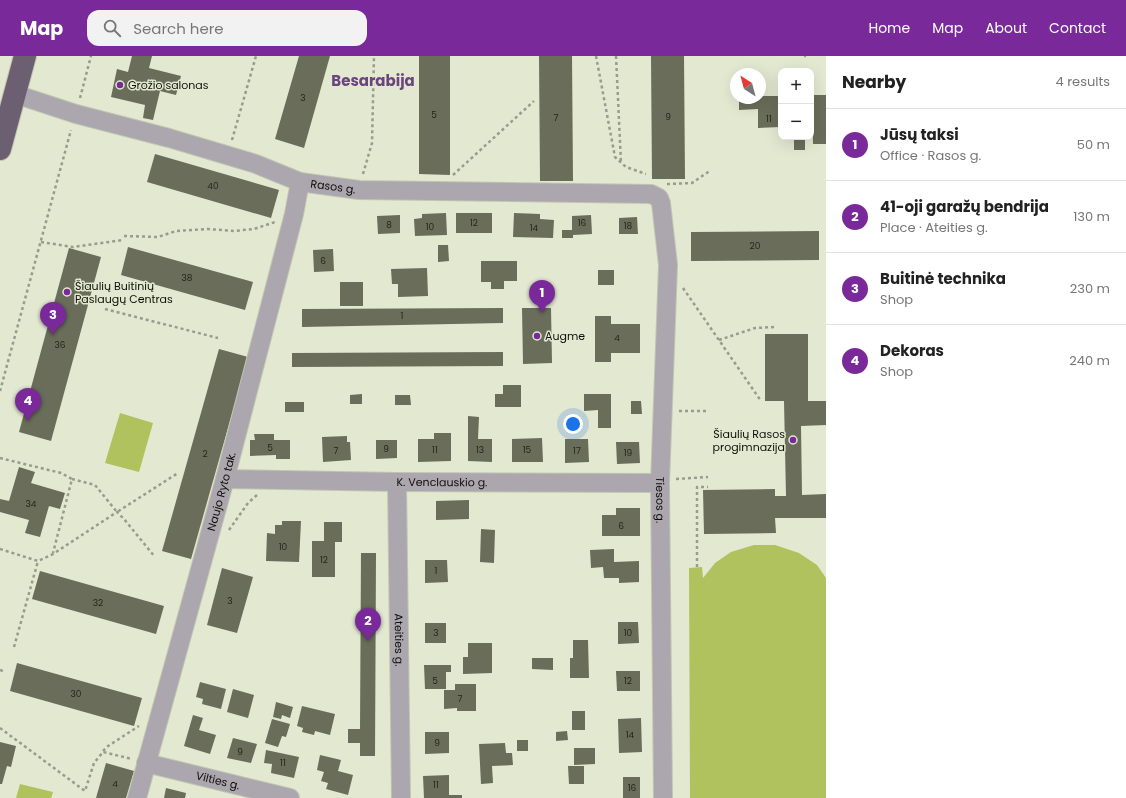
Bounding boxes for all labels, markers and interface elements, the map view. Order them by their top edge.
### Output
search box [87,10,367,46]
text: Map [20,15,63,42]
icon: search [101,17,123,39]
text: Search here [133,18,224,39]
text: Home [868,18,910,38]
text: Map [932,18,963,38]
text: About [985,18,1027,38]
text: Contact [1049,18,1106,38]
north arrow [730,68,766,104]
map controls [778,68,814,140]
button: + [778,68,814,104]
district label: Besarabija [331,70,415,91]
text: Nearby [842,70,906,94]
text: 4 results [1056,72,1110,91]
place label: Grožio salonas [128,77,209,93]
marker: Grožio salonas [115,80,125,90]
house number: 3 [300,92,306,104]
button: − [778,104,814,140]
house number: 5 [431,109,437,121]
house number: 9 [665,111,671,123]
house number: 7 [554,112,559,124]
house number: 11 [766,113,772,125]
text: Jūsų taksi [880,124,959,145]
text: 1 [853,135,857,154]
text: 50 m [1077,135,1110,154]
text: Office · Rasos g. [880,146,981,165]
street label: Rasos g. [310,176,357,197]
house number: 40 [207,180,219,192]
text: 41-oji garažų bendrija [880,196,1049,217]
text: 2 [851,207,859,226]
text: 130 m [1073,207,1110,226]
house number: 12 [470,217,478,229]
house number: 16 [578,217,587,229]
text: Place · Ateities g. [880,218,988,237]
house number: 8 [386,219,392,231]
house number: 18 [624,220,633,232]
house number: 10 [426,221,435,233]
house number: 14 [530,222,539,234]
house number: 20 [750,240,761,252]
house number: 6 [320,255,326,267]
text: Buitinė technika [880,268,1006,289]
house number: 38 [182,272,193,284]
place label: Šiaulių Buitinių Paslaugų Centras [75,278,173,307]
text: 3 [851,279,859,298]
text: 230 m [1070,279,1110,298]
pin: 1 [529,280,555,313]
marker: Šiaulių Buitinių Paslaugų Centras [62,287,72,297]
text: Shop [880,290,913,309]
pin: 3 [40,302,66,335]
house number: 1 [401,310,404,322]
place label: Augme [545,328,585,344]
marker: Augme [532,331,542,341]
house number: 4 [614,332,620,344]
house number: 36 [54,339,66,351]
text: Dekoras [880,340,944,361]
text: 4 [851,351,859,370]
text: 240 m [1069,351,1110,370]
text: Shop [880,362,913,381]
pin: 4 [15,388,41,421]
your location [563,414,583,434]
place label: Šiaulių Rasos progimnazija [713,426,785,455]
marker: Šiaulių Rasos progimnazija [788,435,798,445]
house number: 5 [267,442,273,454]
house number: 9 [383,443,389,455]
house number: 11 [432,444,438,456]
house number: 13 [476,444,484,456]
house number: 15 [523,444,532,456]
house number: 7 [334,445,339,457]
house number: 17 [573,445,581,457]
house number: 19 [624,447,633,459]
house number: 2 [202,448,208,460]
street label: Naujo Ryto tak. [203,450,240,533]
street label: K. Venclauskio g. [396,474,487,490]
street label: Tiesos g. [652,476,668,523]
house number: 34 [26,498,37,510]
house number: 6 [618,520,624,532]
house number: 10 [279,541,288,553]
house number: 12 [320,554,328,566]
house number: 1 [435,565,438,577]
house number: 3 [227,595,233,607]
house number: 32 [93,597,103,609]
pin: 2 [355,608,381,641]
street label: Ateities g. [391,613,407,667]
house number: 3 [433,627,439,639]
house number: 10 [624,627,633,639]
house number: 5 [432,675,438,687]
house number: 12 [624,675,632,687]
house number: 30 [71,688,82,700]
house number: 7 [458,693,463,705]
house number: 14 [626,729,635,741]
house number: 9 [434,737,440,749]
house number: 9 [237,746,243,758]
house number: 11 [280,757,286,769]
street label: Vilties g. [194,767,242,794]
house number: 4 [112,778,118,790]
house number: 11 [433,779,439,791]
house number: 16 [628,782,637,794]

